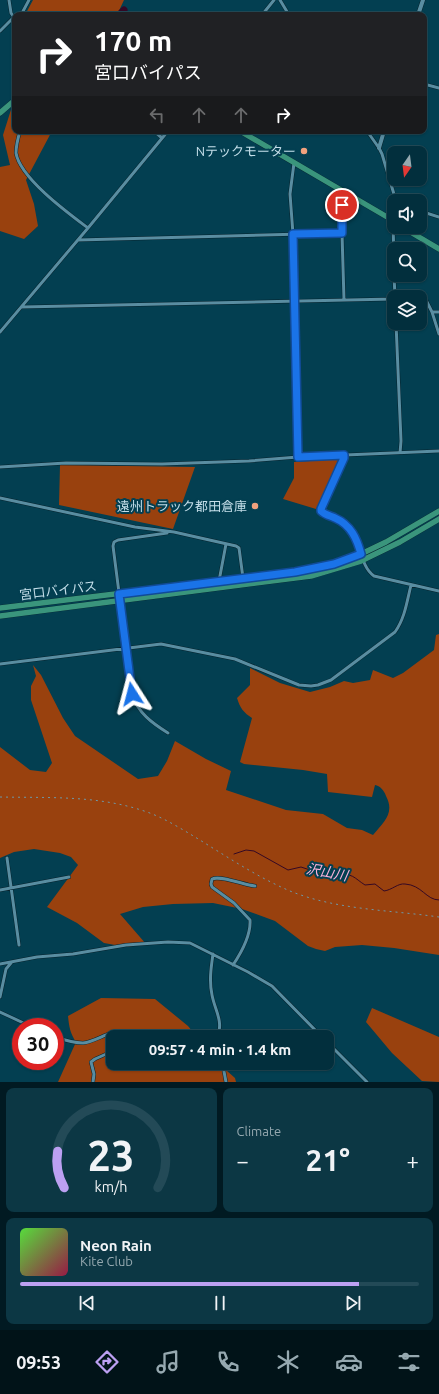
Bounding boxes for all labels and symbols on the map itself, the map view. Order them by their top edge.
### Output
place label: Nテックモーター [196,144,296,158]
marker: Nテックモーター [299,146,309,156]
north arrow [387,146,427,186]
pin [325,188,359,222]
place label: 遠州トラック都田倉庫 [117,499,247,513]
marker: 遠州トラック都田倉庫 [250,501,260,511]
street label: 宮口バイパス [19,578,97,602]
position arrow [111,673,153,715]
water label: 沢山川 [305,860,351,884]
speed limit sign: 30 [12,1018,64,1070]

